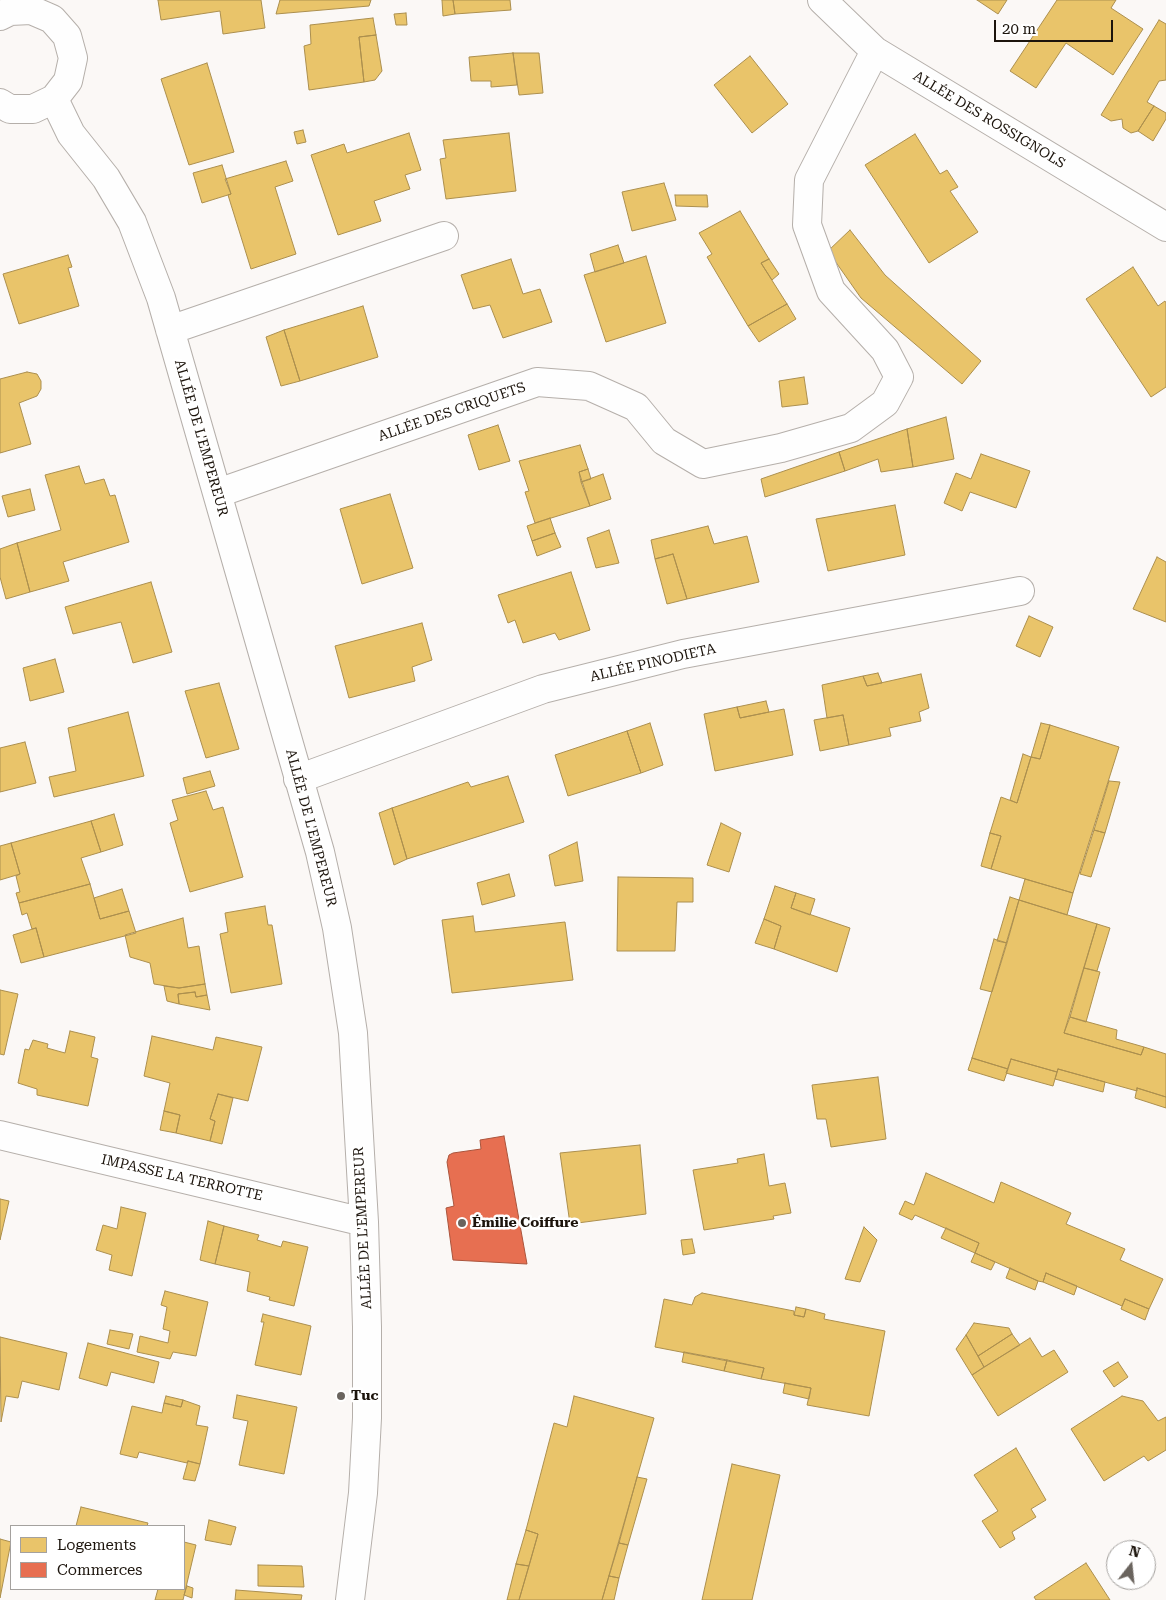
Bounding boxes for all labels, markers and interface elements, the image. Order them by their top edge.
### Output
scale bar [996,10,1115,42]
text: 20 m [1002,20,1036,38]
street label: ALLÉE DES ROSSIGNOLS [910,68,1068,172]
street label: ALLÉE DE L'EMPEREUR [171,357,231,519]
street label: ALLÉE DES CRIQUETS [376,379,528,445]
street label: ALLÉE PINODIETA [588,640,718,686]
street label: ALLÉE DE L'EMPEREUR [282,747,340,909]
street label: ALLÉE DE L'EMPEREUR [350,1146,376,1310]
street label: IMPASSE LA TERROTTE [100,1151,264,1205]
place label: Émilie Coiffure [472,1215,579,1231]
marker: Émilie Coiffure [456,1217,468,1229]
place label: Tuc [351,1388,378,1404]
marker: Tuc [335,1390,347,1402]
legend [10,1525,185,1590]
text: Logements [57,1536,136,1554]
north arrow [1106,1540,1156,1590]
text: N [1127,1542,1142,1561]
text: Commerces [57,1561,142,1579]

